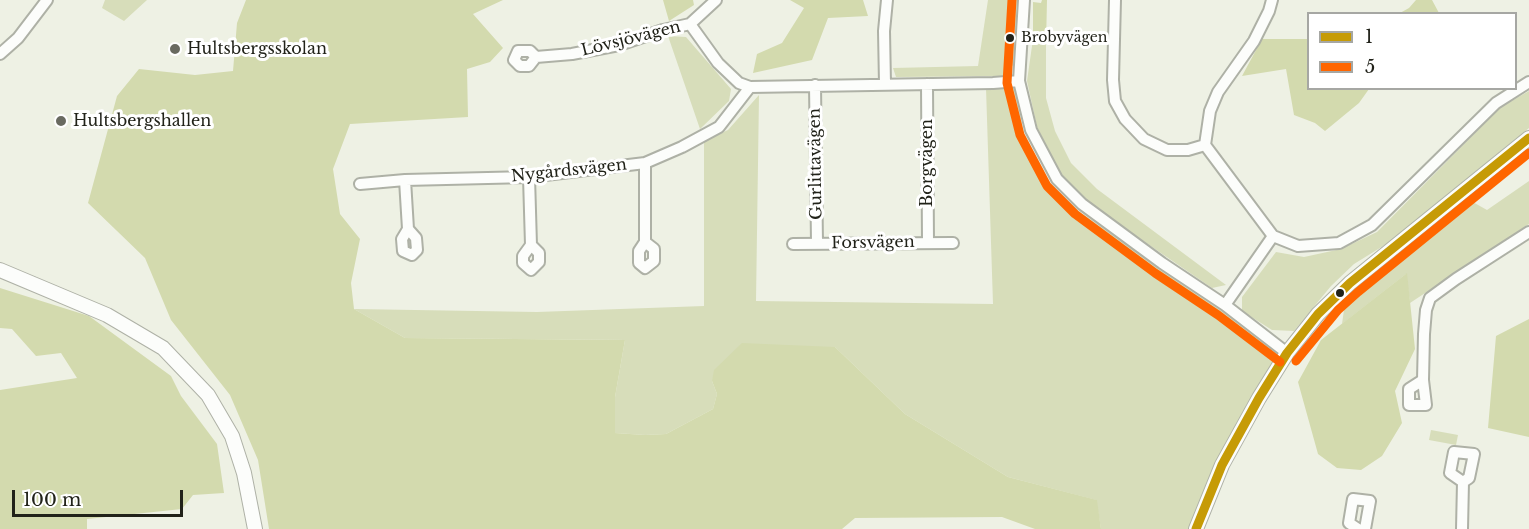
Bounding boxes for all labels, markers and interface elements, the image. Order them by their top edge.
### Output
legend [1307,12,1517,90]
street label: Lövsjövägen [579,17,683,61]
text: 1 [1365,26,1373,48]
place label: Brobyvägen [1021,30,1107,46]
marker: Brobyvägen [1004,32,1016,44]
place label: Hultsbergsskolan [187,39,327,59]
marker: Hultsbergsskolan [168,42,182,56]
text: 5 [1365,56,1375,78]
street label: Gurlittavägen [805,108,827,220]
place label: Hultsbergshallen [73,111,211,131]
marker: Hultsbergshallen [54,114,68,128]
street label: Borgvägen [917,119,937,207]
street label: Nygårdsvägen [510,155,628,187]
street label: Forsvägen [831,233,915,253]
unlabelled marker [1334,287,1346,299]
scale bar [15,478,186,516]
text: 100 m [23,489,81,511]

